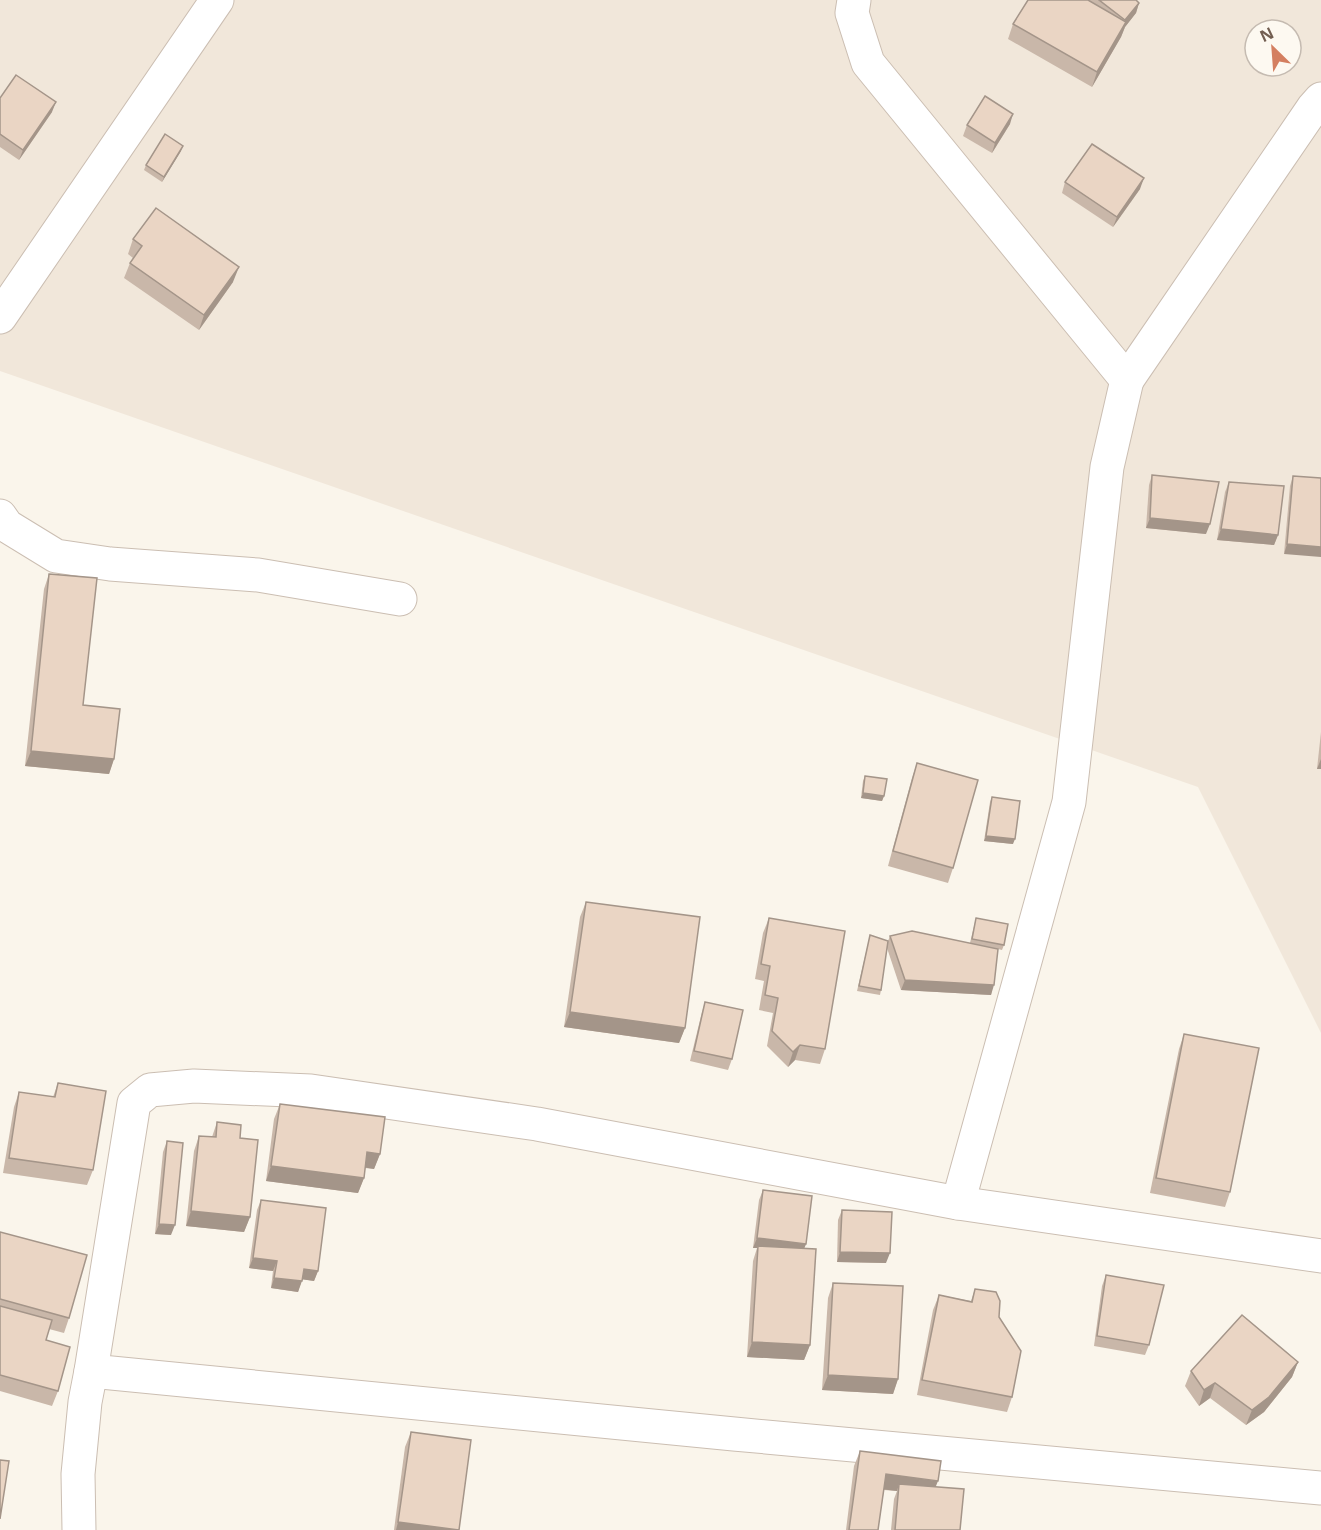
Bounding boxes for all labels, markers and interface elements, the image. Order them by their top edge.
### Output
north arrow [1243,18,1303,78]
text: N [1256,22,1277,47]

